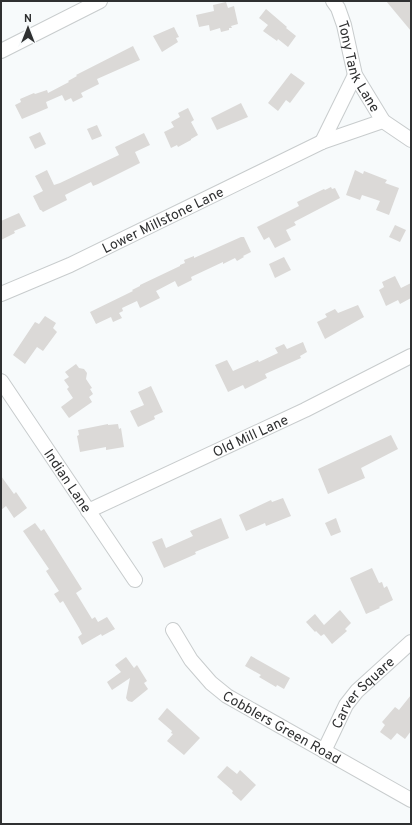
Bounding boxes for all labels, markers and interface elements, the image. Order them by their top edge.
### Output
north arrow [8,8,48,48]
text: N [24,12,32,26]
street label: Tony Tank Lane [333,19,383,116]
street label: Lower Millstone Lane [100,184,227,258]
street label: Old Mill Lane [210,412,291,462]
street label: Indian Lane [39,446,94,516]
street label: Carver Square [329,654,399,732]
street label: Cobblers Green Road [219,688,343,768]

